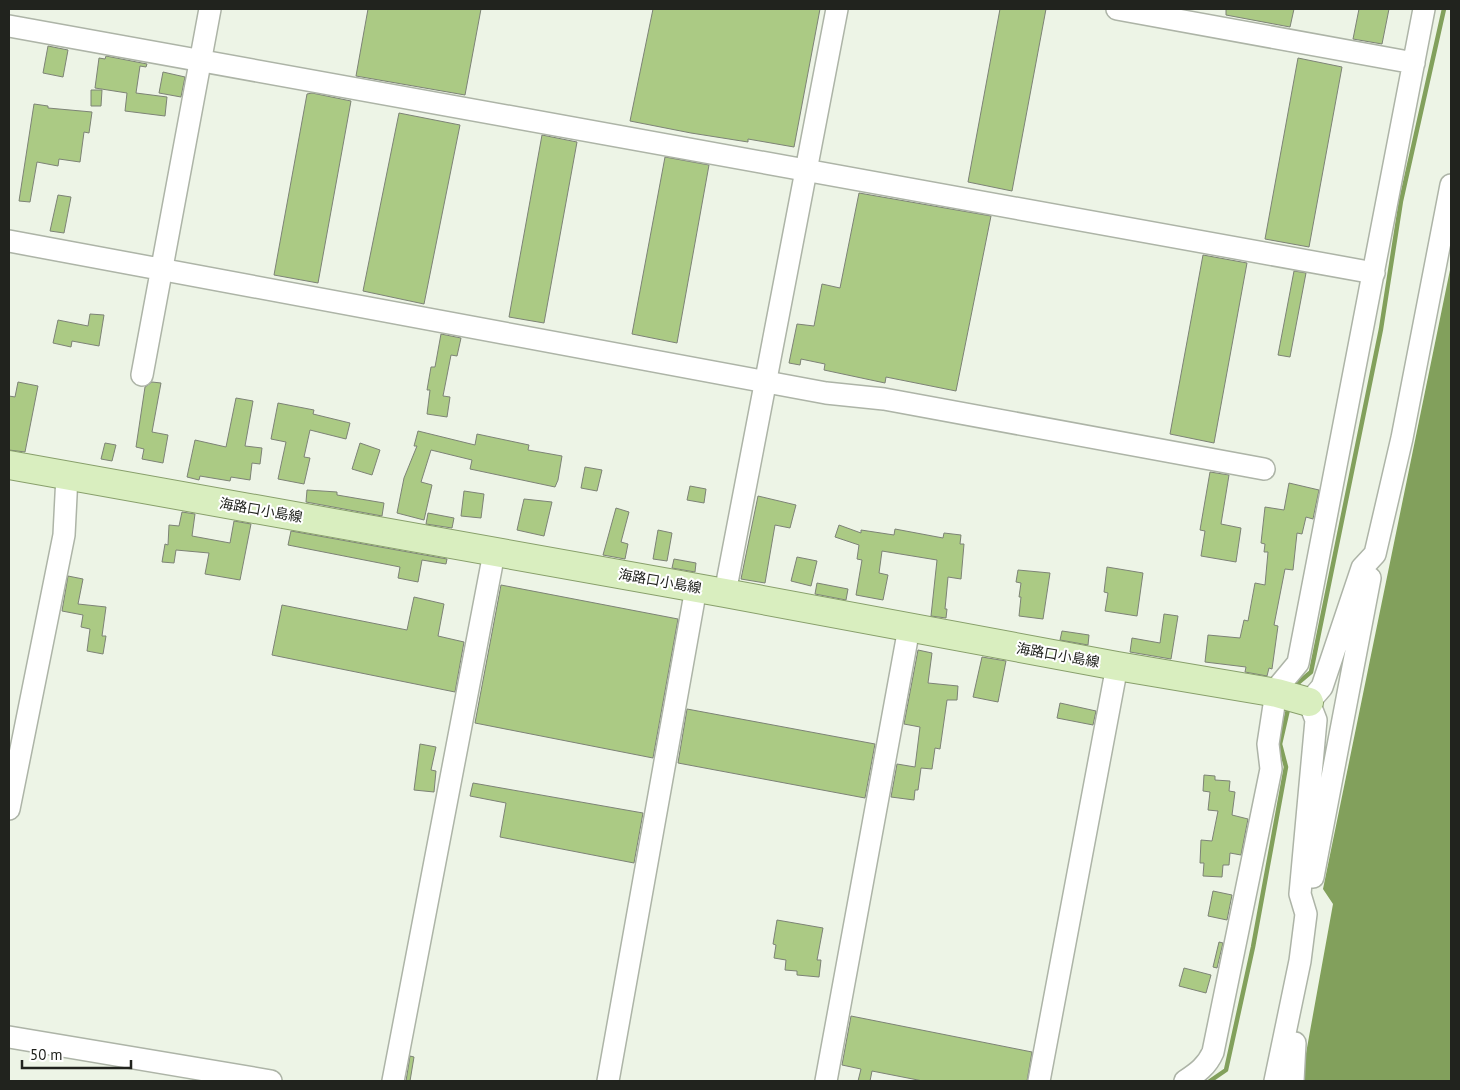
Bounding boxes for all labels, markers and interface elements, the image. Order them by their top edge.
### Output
street label: 海路口小島線 [218,494,304,526]
street label: 海路口小島線 [617,565,703,597]
street label: 海路口小島線 [1015,639,1101,671]
scale bar [22,1038,131,1070]
text: 50 m [30,1045,63,1064]

